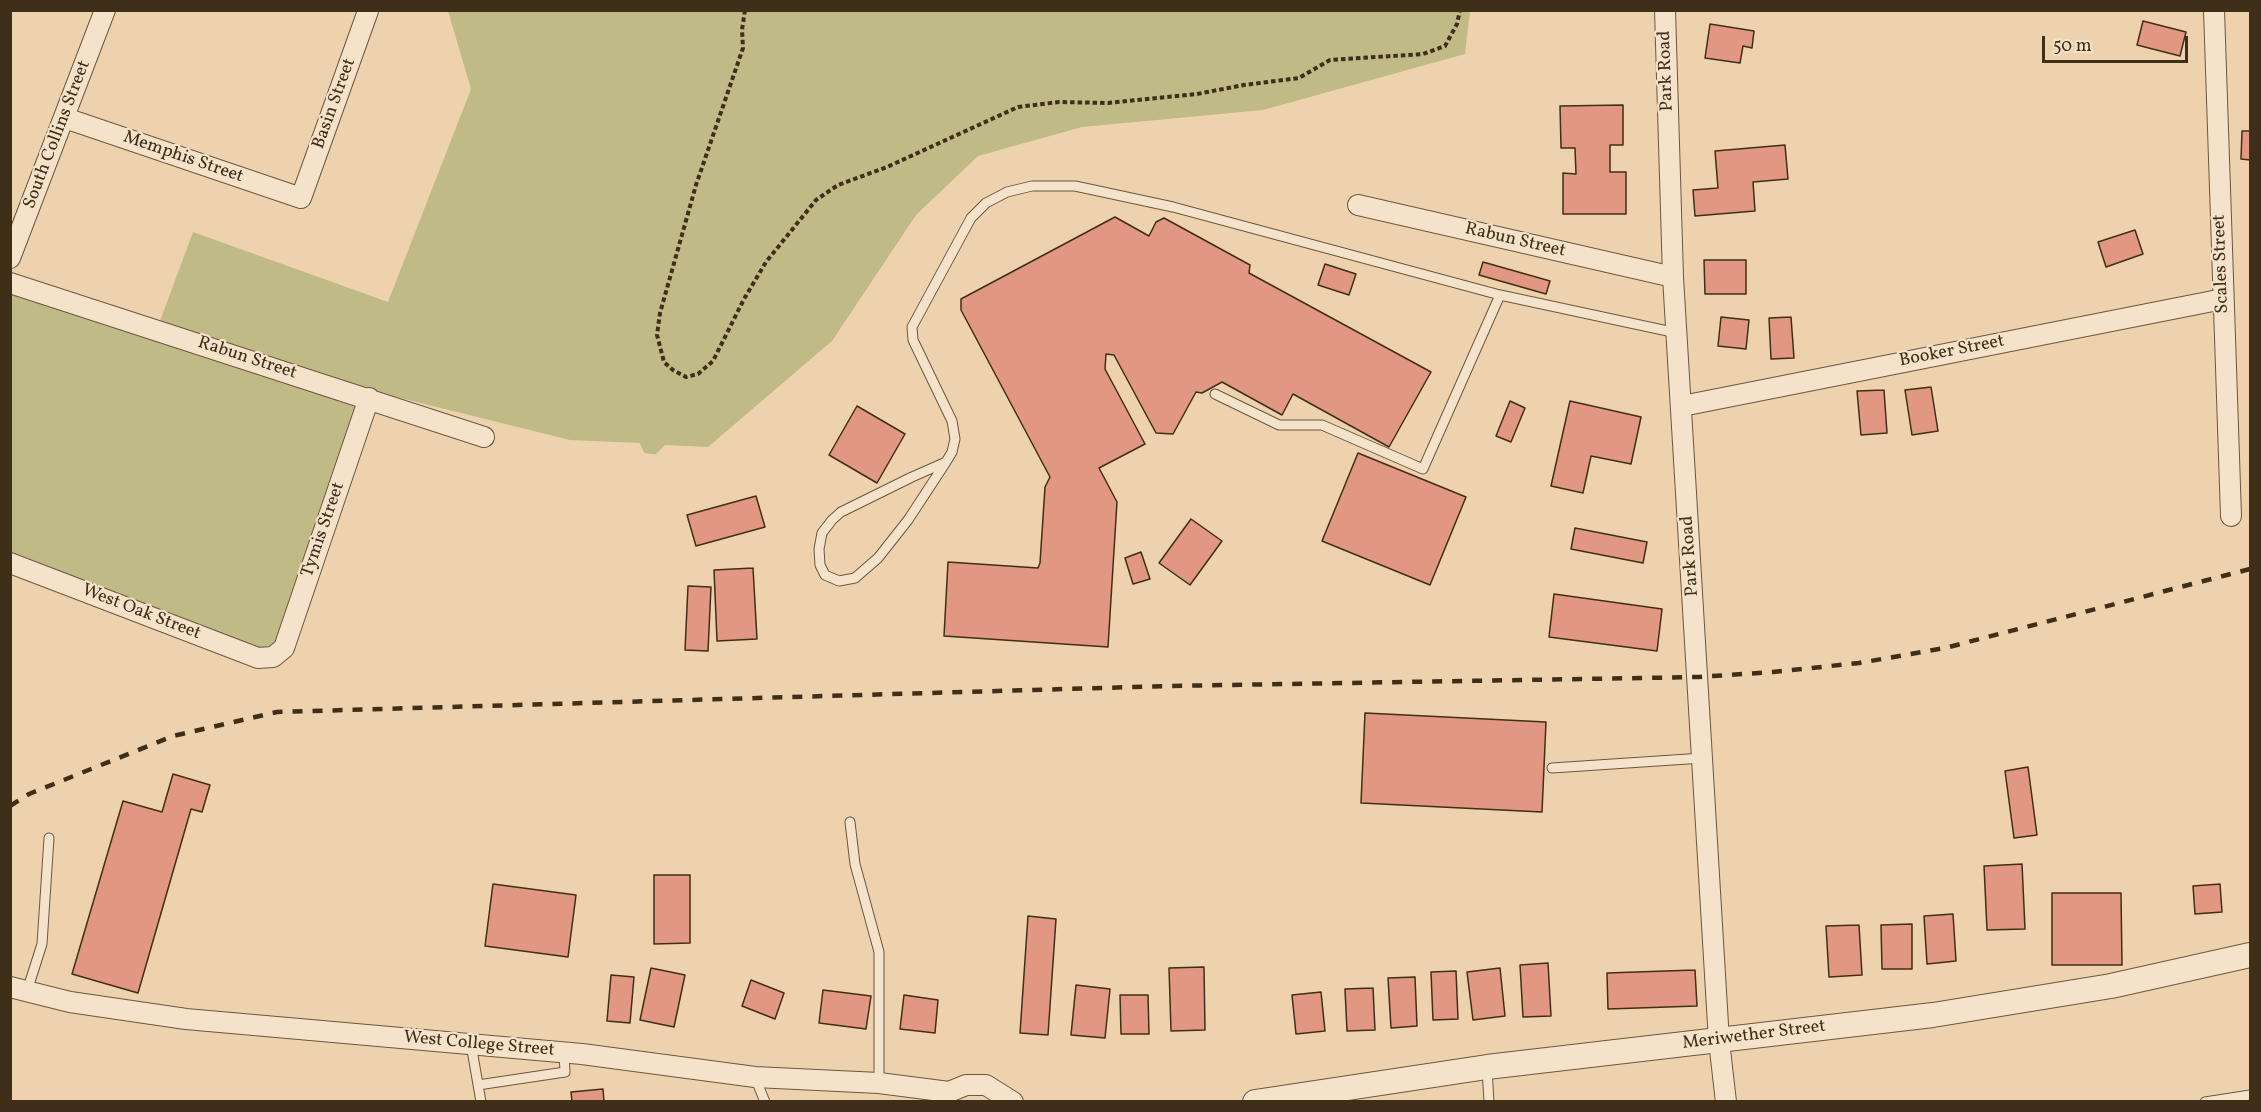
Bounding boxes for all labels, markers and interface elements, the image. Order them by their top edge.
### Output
scale bar [2045,24,2190,62]
street label: Park Road [1655,30,1679,112]
text: 50 m [2053,34,2092,59]
street label: Basin Street [309,56,361,152]
street label: South Collins Street [20,58,96,212]
street label: Memphis Street [120,127,246,189]
street label: Scales Street [2209,214,2235,314]
street label: Rabun Street [1462,219,1568,263]
street label: Booker Street [1898,331,2006,373]
street label: Rabun Street [195,333,299,385]
street label: Tymis Street [298,480,350,580]
street label: Park Road [1677,515,1705,597]
street label: West Oak Street [79,580,203,646]
street label: Meriwether Street [1681,1017,1827,1055]
street label: West College Street [402,1028,556,1062]

